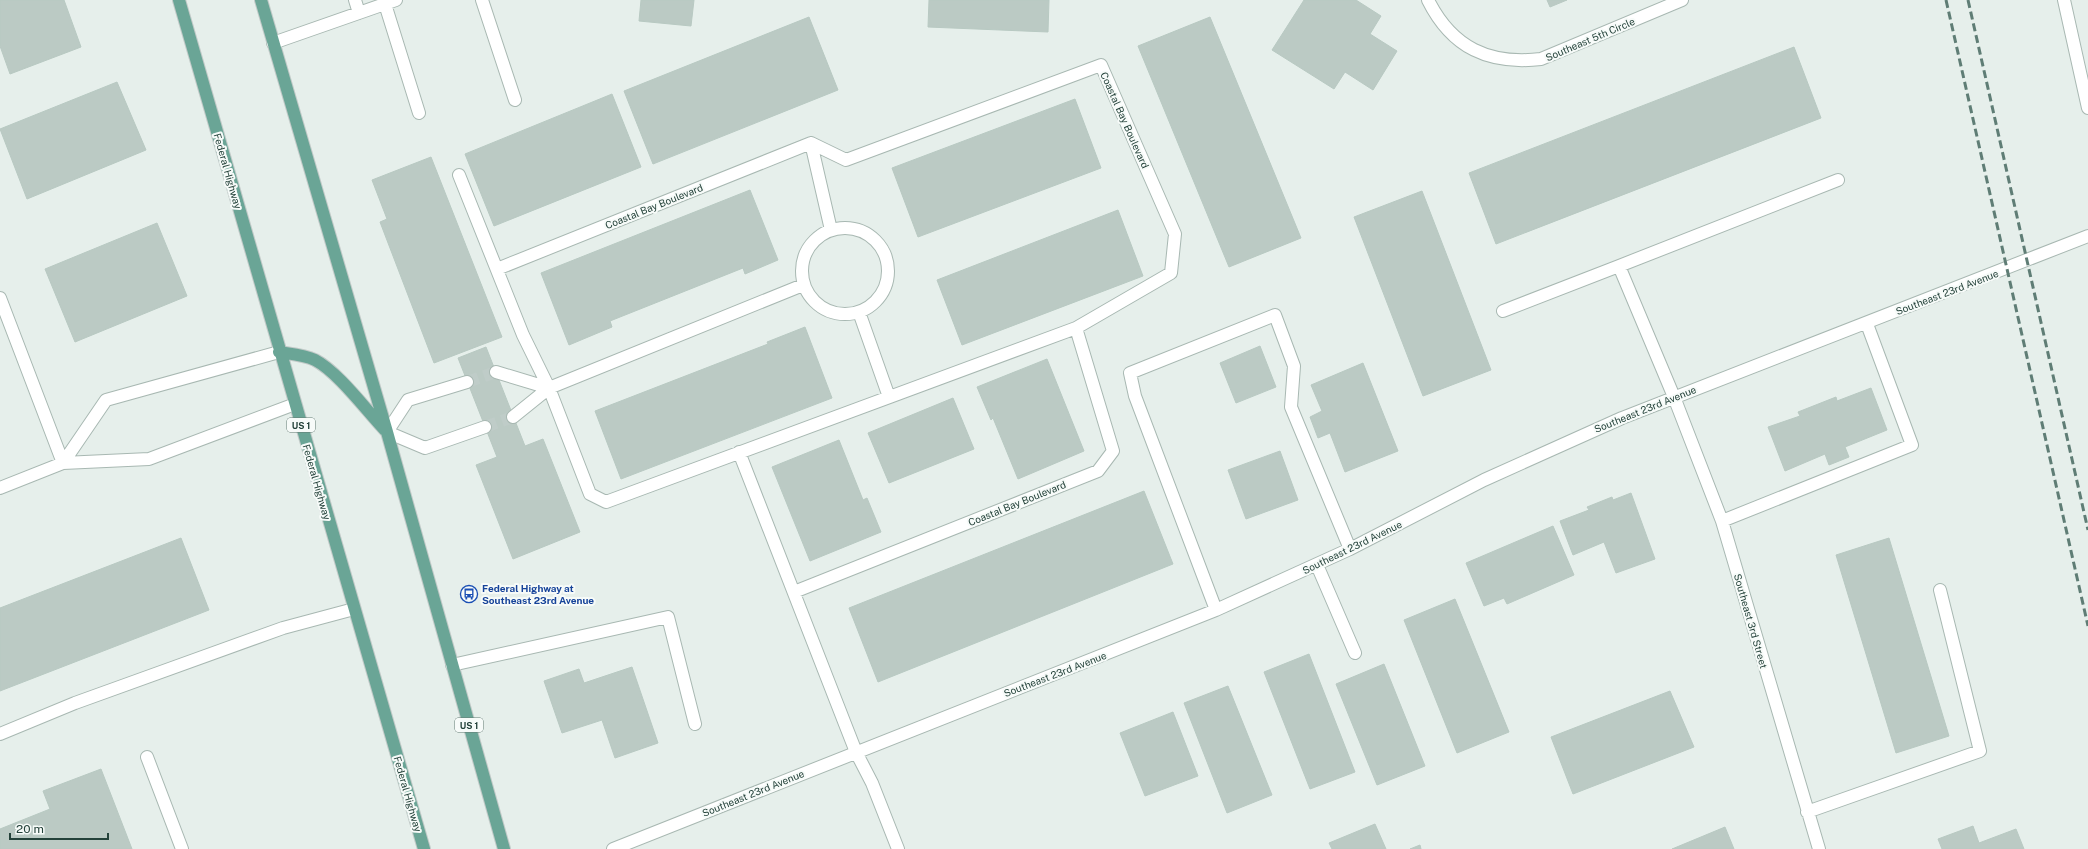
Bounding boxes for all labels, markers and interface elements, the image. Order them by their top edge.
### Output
street label: Southeast 5th Circle [1544,15,1637,63]
street label: Coastal Bay Boulevard [1098,70,1152,170]
street label: Federal Highway [211,132,245,211]
street label: Coastal Bay Boulevard [603,181,705,231]
street label: Southeast 23rd Avenue [1894,267,2000,317]
street label: Southeast 23rd Avenue [1592,383,1698,435]
road number: US 1 [287,418,315,432]
street label: Federal Highway [300,443,334,522]
street label: Coastal Bay Boulevard [966,478,1068,528]
street label: Southeast 23rd Avenue [1300,518,1404,576]
street label: Southeast 3rd Street [1732,572,1770,670]
place label: Federal Highway at Southeast 23rd Avenue [482,582,594,606]
bus stop icon: Federal Highway at Southeast 23rd Avenue [459,584,479,604]
street label: Southeast 23rd Avenue [1002,649,1108,699]
road number: US 1 [455,718,483,732]
street label: Federal Highway [391,755,425,834]
street label: Southeast 23rd Avenue [700,767,806,819]
scale bar [10,815,108,841]
text: 20 m [16,822,44,836]

